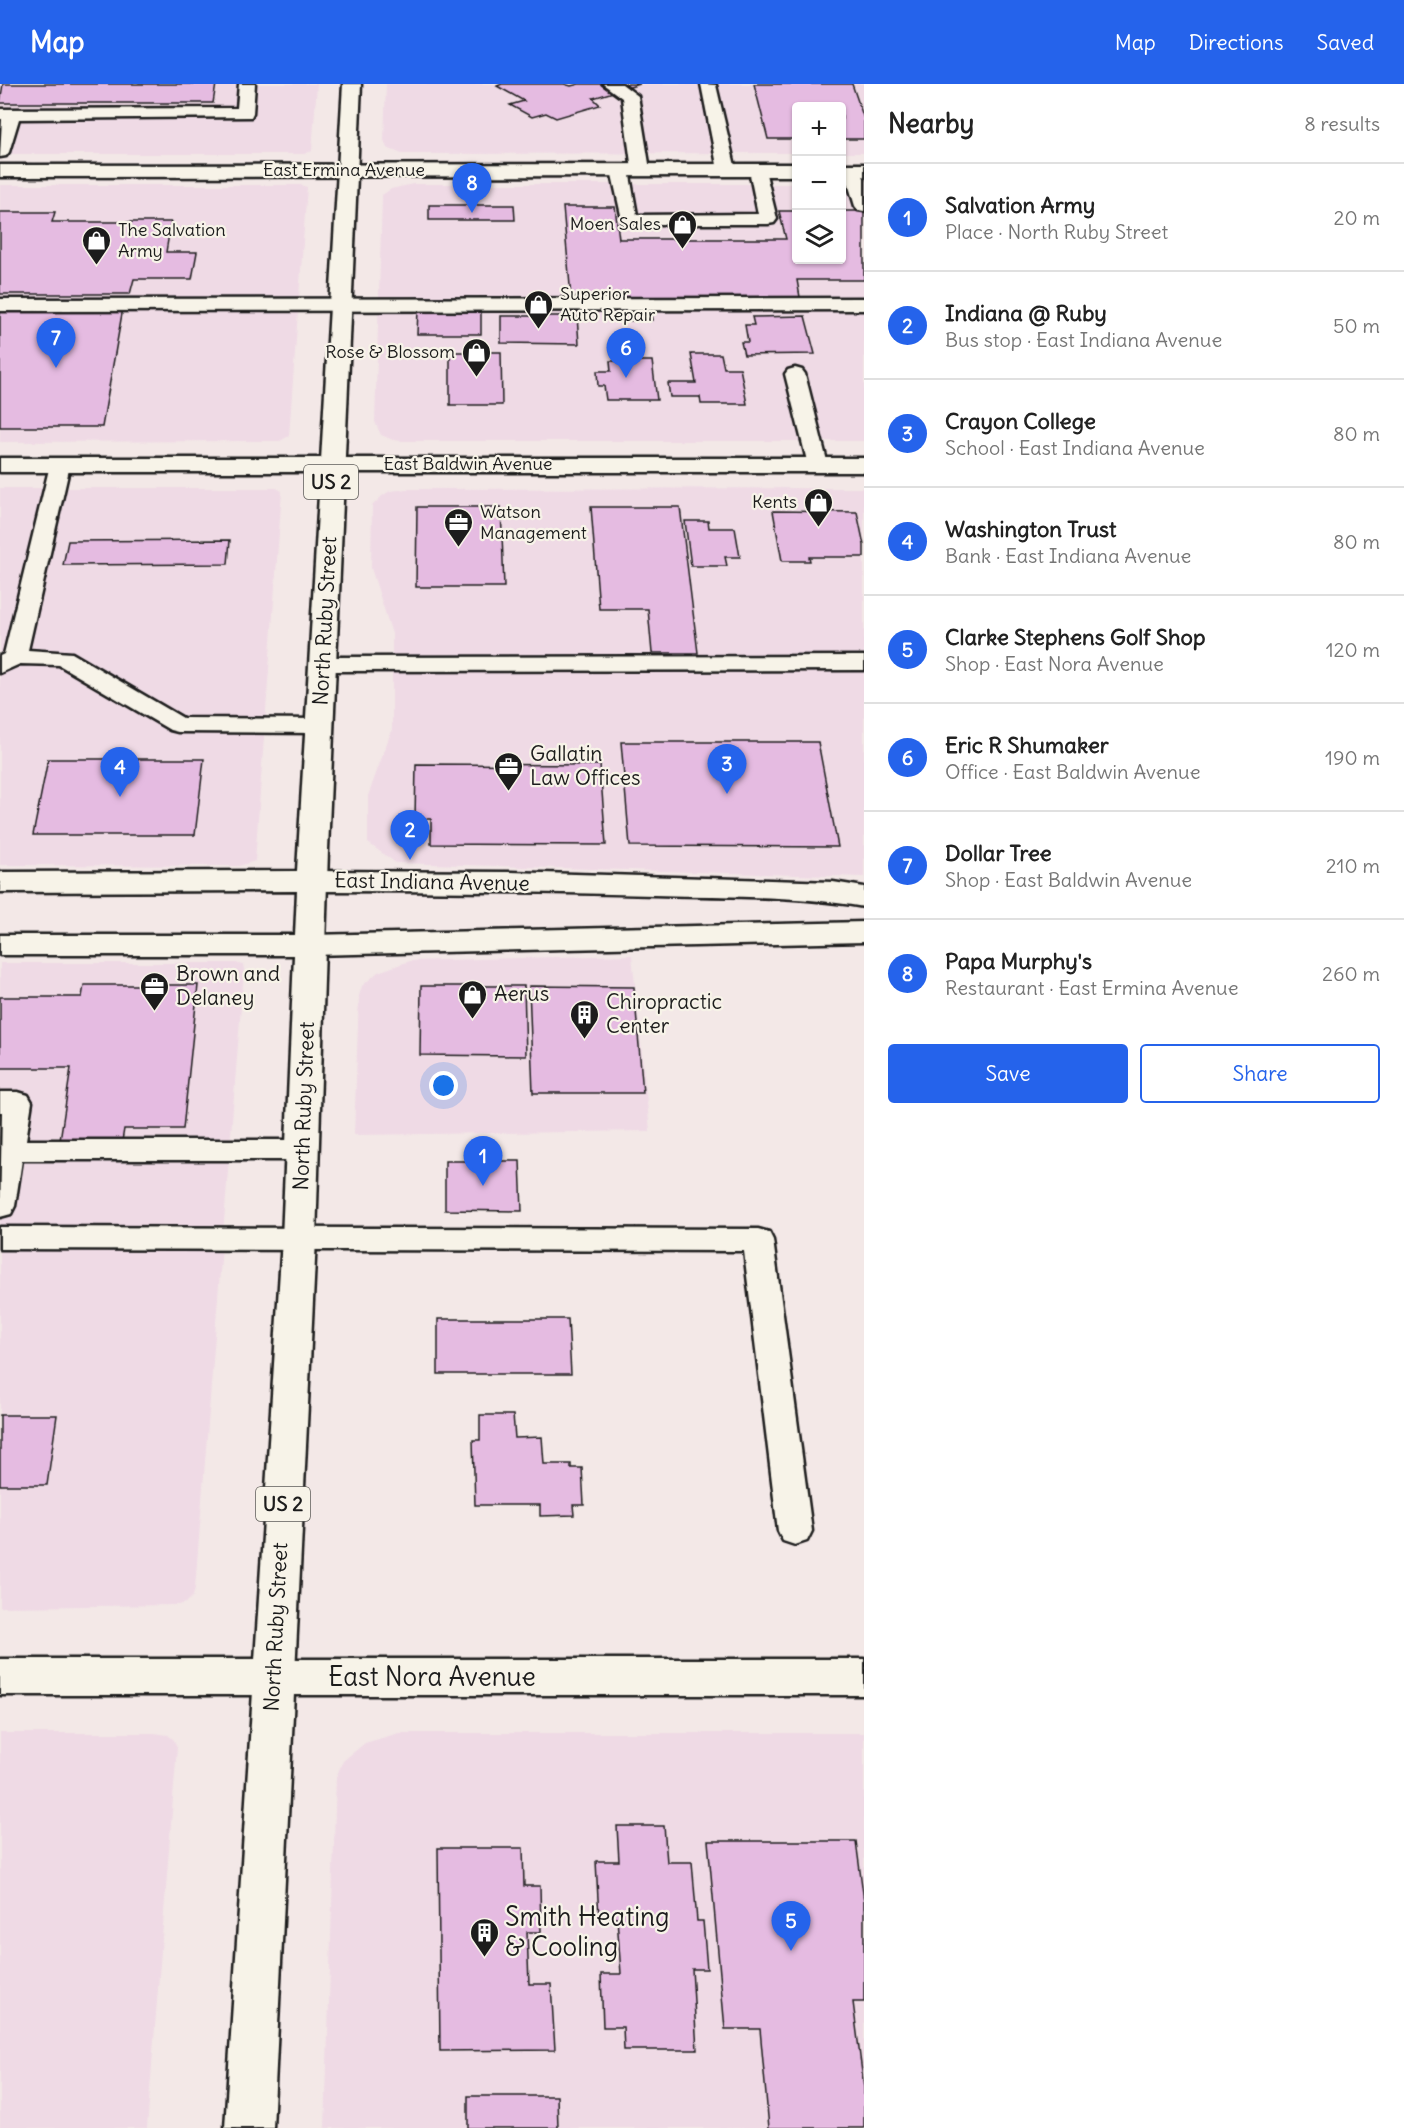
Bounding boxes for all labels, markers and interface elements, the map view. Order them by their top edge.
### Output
text: Map [30,24,84,60]
text: Map [1115,29,1156,56]
text: Directions [1189,29,1283,56]
text: Saved [1316,29,1374,56]
map controls [792,102,846,264]
button: + [792,102,846,156]
text: Nearby [888,107,974,140]
text: 8 results [1304,111,1380,136]
button: − [792,156,846,210]
street label: East Ermina Avenue [263,158,425,181]
pin: 8 [452,164,492,213]
text: Salvation Army [945,191,1095,219]
text: 1 [904,205,911,230]
text: 20 m [1334,205,1380,230]
shop icon: Moen Sales [666,208,698,250]
button: layers [792,210,846,264]
place label: Moen Sales [570,212,661,235]
place label: The Salvation Army [118,218,226,262]
text: Place · North Ruby Street [945,219,1168,244]
shop icon: The Salvation Army [81,224,113,266]
place label: Superior Auto Repair [560,282,656,326]
shop icon: Superior Auto Repair [523,288,555,330]
text: Indiana @ Ruby [945,299,1107,327]
text: 2 [902,313,913,338]
text: 50 m [1333,313,1380,338]
pin: 7 [36,318,76,368]
text: Bus stop · East Indiana Avenue [945,327,1222,352]
pin: 6 [606,328,646,378]
shop icon: Rose & Blossom [460,336,492,378]
place label: Rose & Blossom [325,340,455,363]
text: Crayon College [945,407,1096,435]
text: 3 [902,421,913,446]
text: 80 m [1333,421,1380,446]
text: School · East Indiana Avenue [945,435,1205,460]
street label: East Baldwin Avenue [383,452,553,475]
road number: US 2 [304,465,358,499]
shop icon: Kents [802,486,834,528]
place label: Kents [752,490,797,513]
place label: Watson Management [480,500,587,544]
office icon: Watson Management [443,506,475,548]
text: Washington Trust [945,515,1117,543]
text: 4 [902,529,913,554]
text: 80 m [1333,529,1380,554]
street label: North Ruby Street [307,536,342,706]
text: Bank · East Indiana Avenue [945,543,1191,568]
text: Clarke Stephens Golf Shop [945,623,1205,651]
text: 5 [902,637,913,662]
text: 120 m [1326,637,1380,662]
text: Shop · East Nora Avenue [945,651,1164,676]
text: Eric R Shumaker [945,731,1109,759]
place label: Gallatin Law Offices [530,740,641,791]
pin: 3 [708,744,746,794]
text: 6 [902,745,913,770]
text: 190 m [1325,745,1380,770]
pin: 4 [100,748,140,797]
office icon: Gallatin Law Offices [493,750,525,792]
text: Office · East Baldwin Avenue [945,759,1200,784]
pin: 2 [390,810,430,860]
text: Dollar Tree [945,839,1052,867]
text: 7 [903,853,912,878]
text: 210 m [1326,853,1380,878]
street label: East Indiana Avenue [334,866,530,897]
text: Shop · East Baldwin Avenue [945,867,1192,892]
text: Papa Murphy's [945,947,1092,975]
place label: Brown and Delaney [176,960,280,1011]
text: 8 [902,961,913,986]
text: 260 m [1322,961,1380,986]
office icon: Brown and Delaney [139,970,171,1012]
text: Restaurant · East Ermina Avenue [945,975,1238,1000]
shop icon: Aerus [457,978,489,1020]
place label: Aerus [494,980,549,1007]
place label: Chiropractic Center [606,988,722,1039]
building icon: Chiropractic Center [569,998,601,1040]
street label: North Ruby Street [287,1021,320,1191]
button: Save [888,1044,1128,1103]
button: Share [1140,1044,1380,1103]
your location [429,1071,458,1100]
pin: 1 [464,1136,502,1186]
road number: US 2 [256,1487,310,1521]
street label: North Ruby Street [258,1542,293,1712]
street label: East Nora Avenue [328,1660,536,1693]
place label: Smith Heating & Cooling [505,1900,670,1963]
pin: 5 [772,1902,810,1951]
building icon: Smith Heating & Cooling [468,1916,500,1958]

